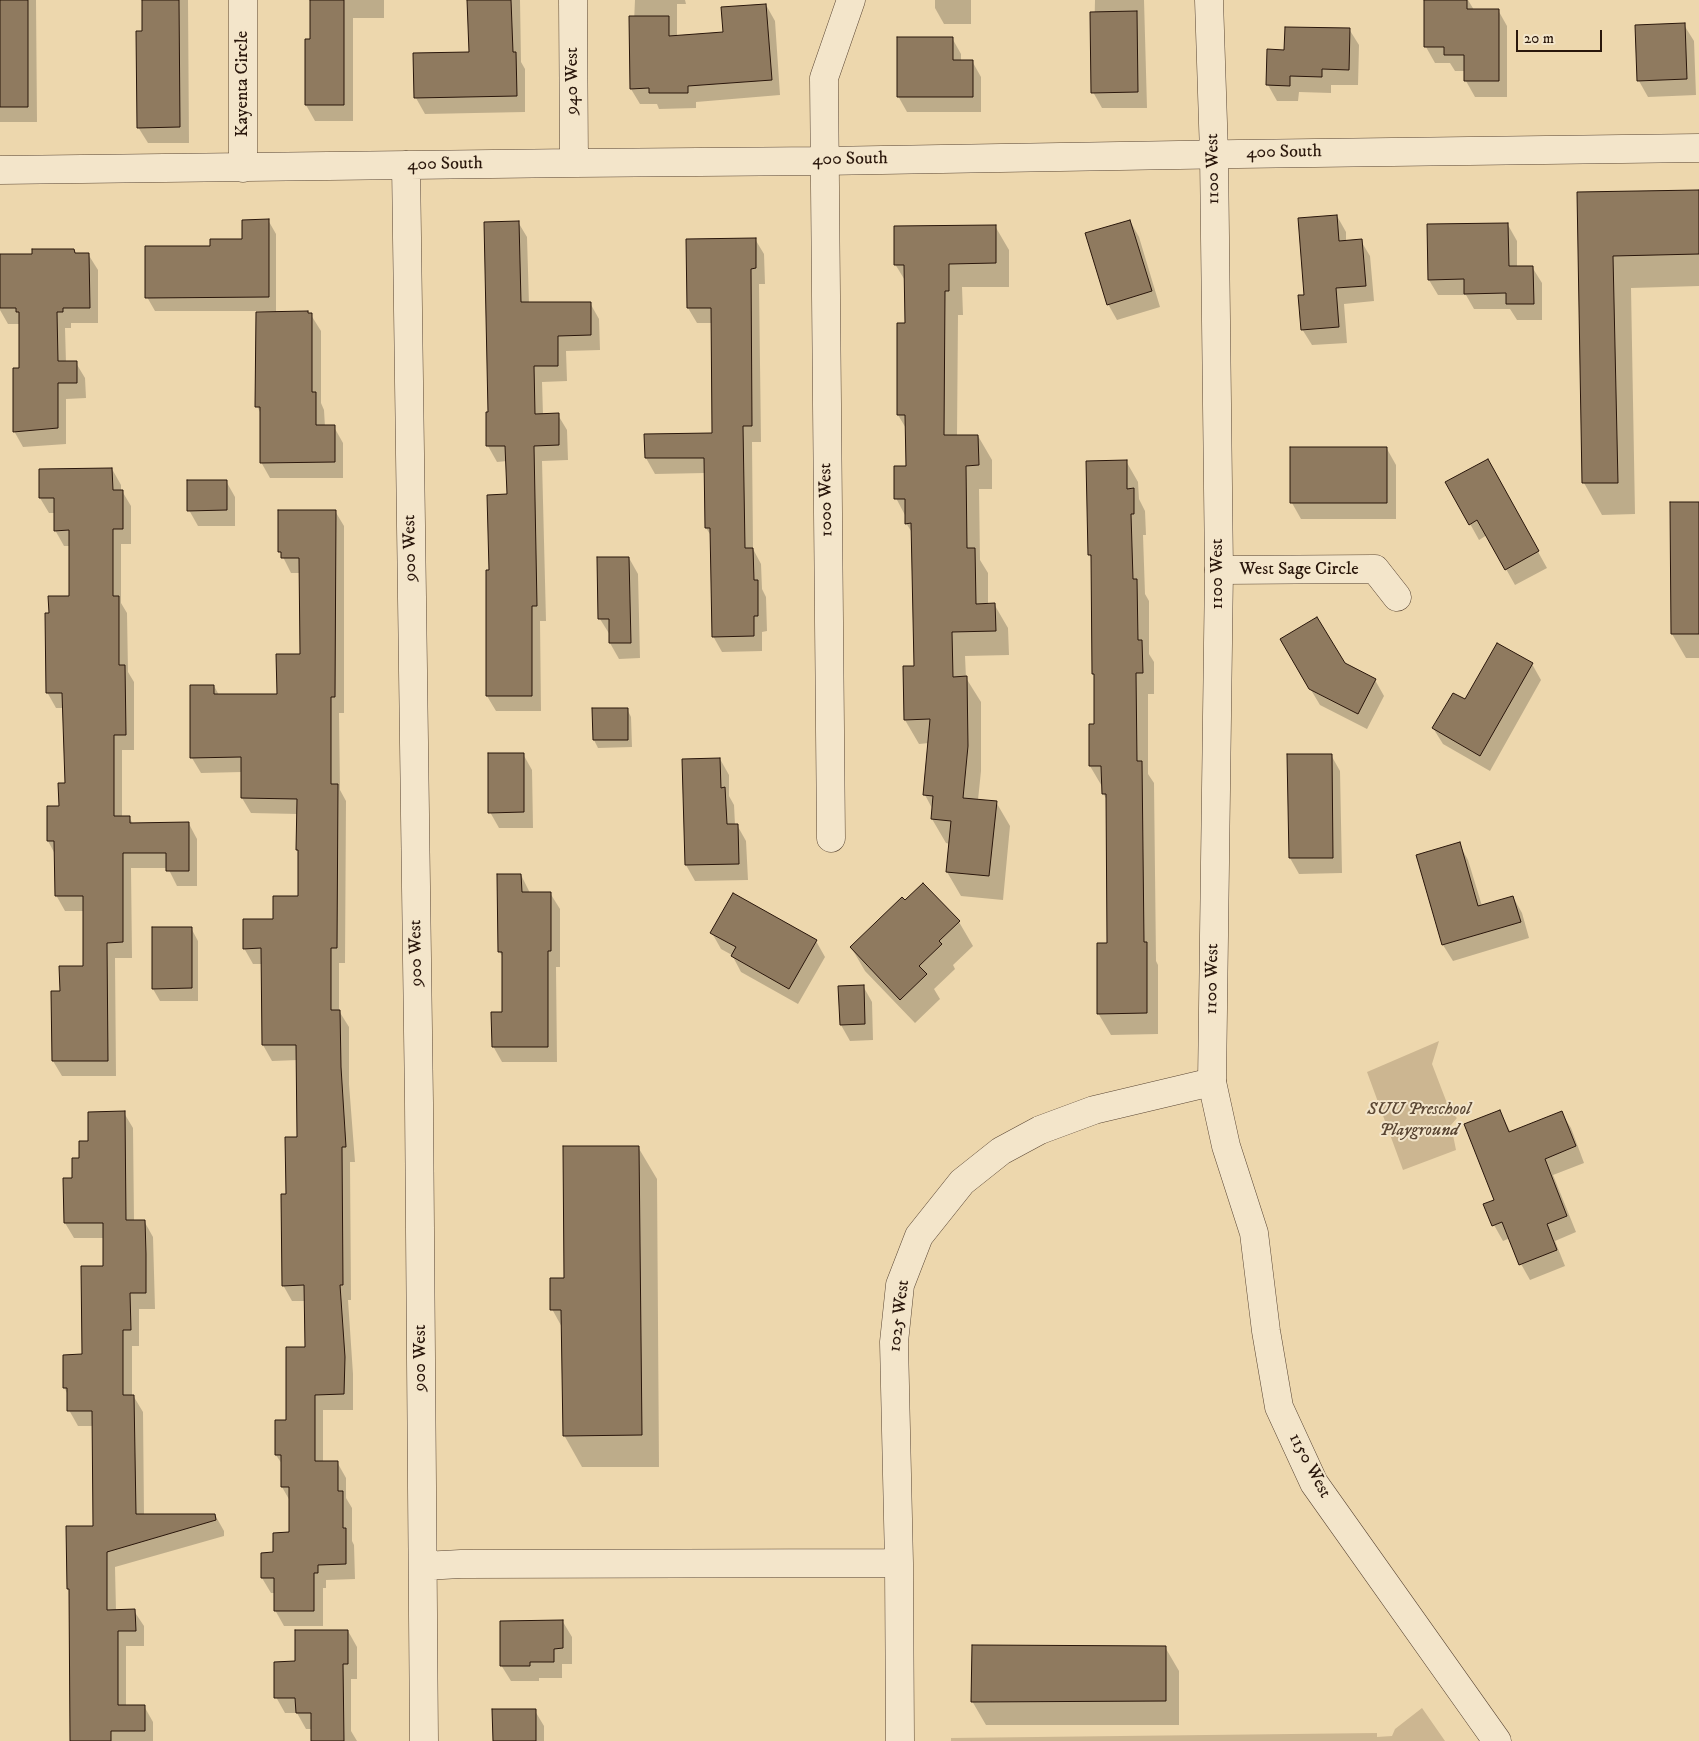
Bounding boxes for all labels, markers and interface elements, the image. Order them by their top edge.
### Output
scale bar [1519,20,1605,52]
text: 20 m [1524,29,1554,48]
street label: Kayenta Circle [232,31,254,137]
street label: 940 West [562,47,584,115]
street label: 1100 West [1203,133,1225,205]
street label: 400 South [1246,142,1322,164]
street label: 400 South [812,149,888,171]
street label: 400 South [407,154,483,176]
street label: 1000 West [816,463,838,537]
street label: 900 West [400,514,422,582]
street label: 1100 West [1207,538,1229,610]
street label: West Sage Circle [1239,559,1359,581]
street label: 900 West [406,919,428,987]
street label: 1100 West [1202,943,1224,1015]
park label: SUU Preschool Playground [1367,1099,1471,1142]
street label: 1025 West [885,1279,915,1353]
street label: 900 West [410,1324,432,1392]
street label: 1150 West [1283,1430,1335,1502]

